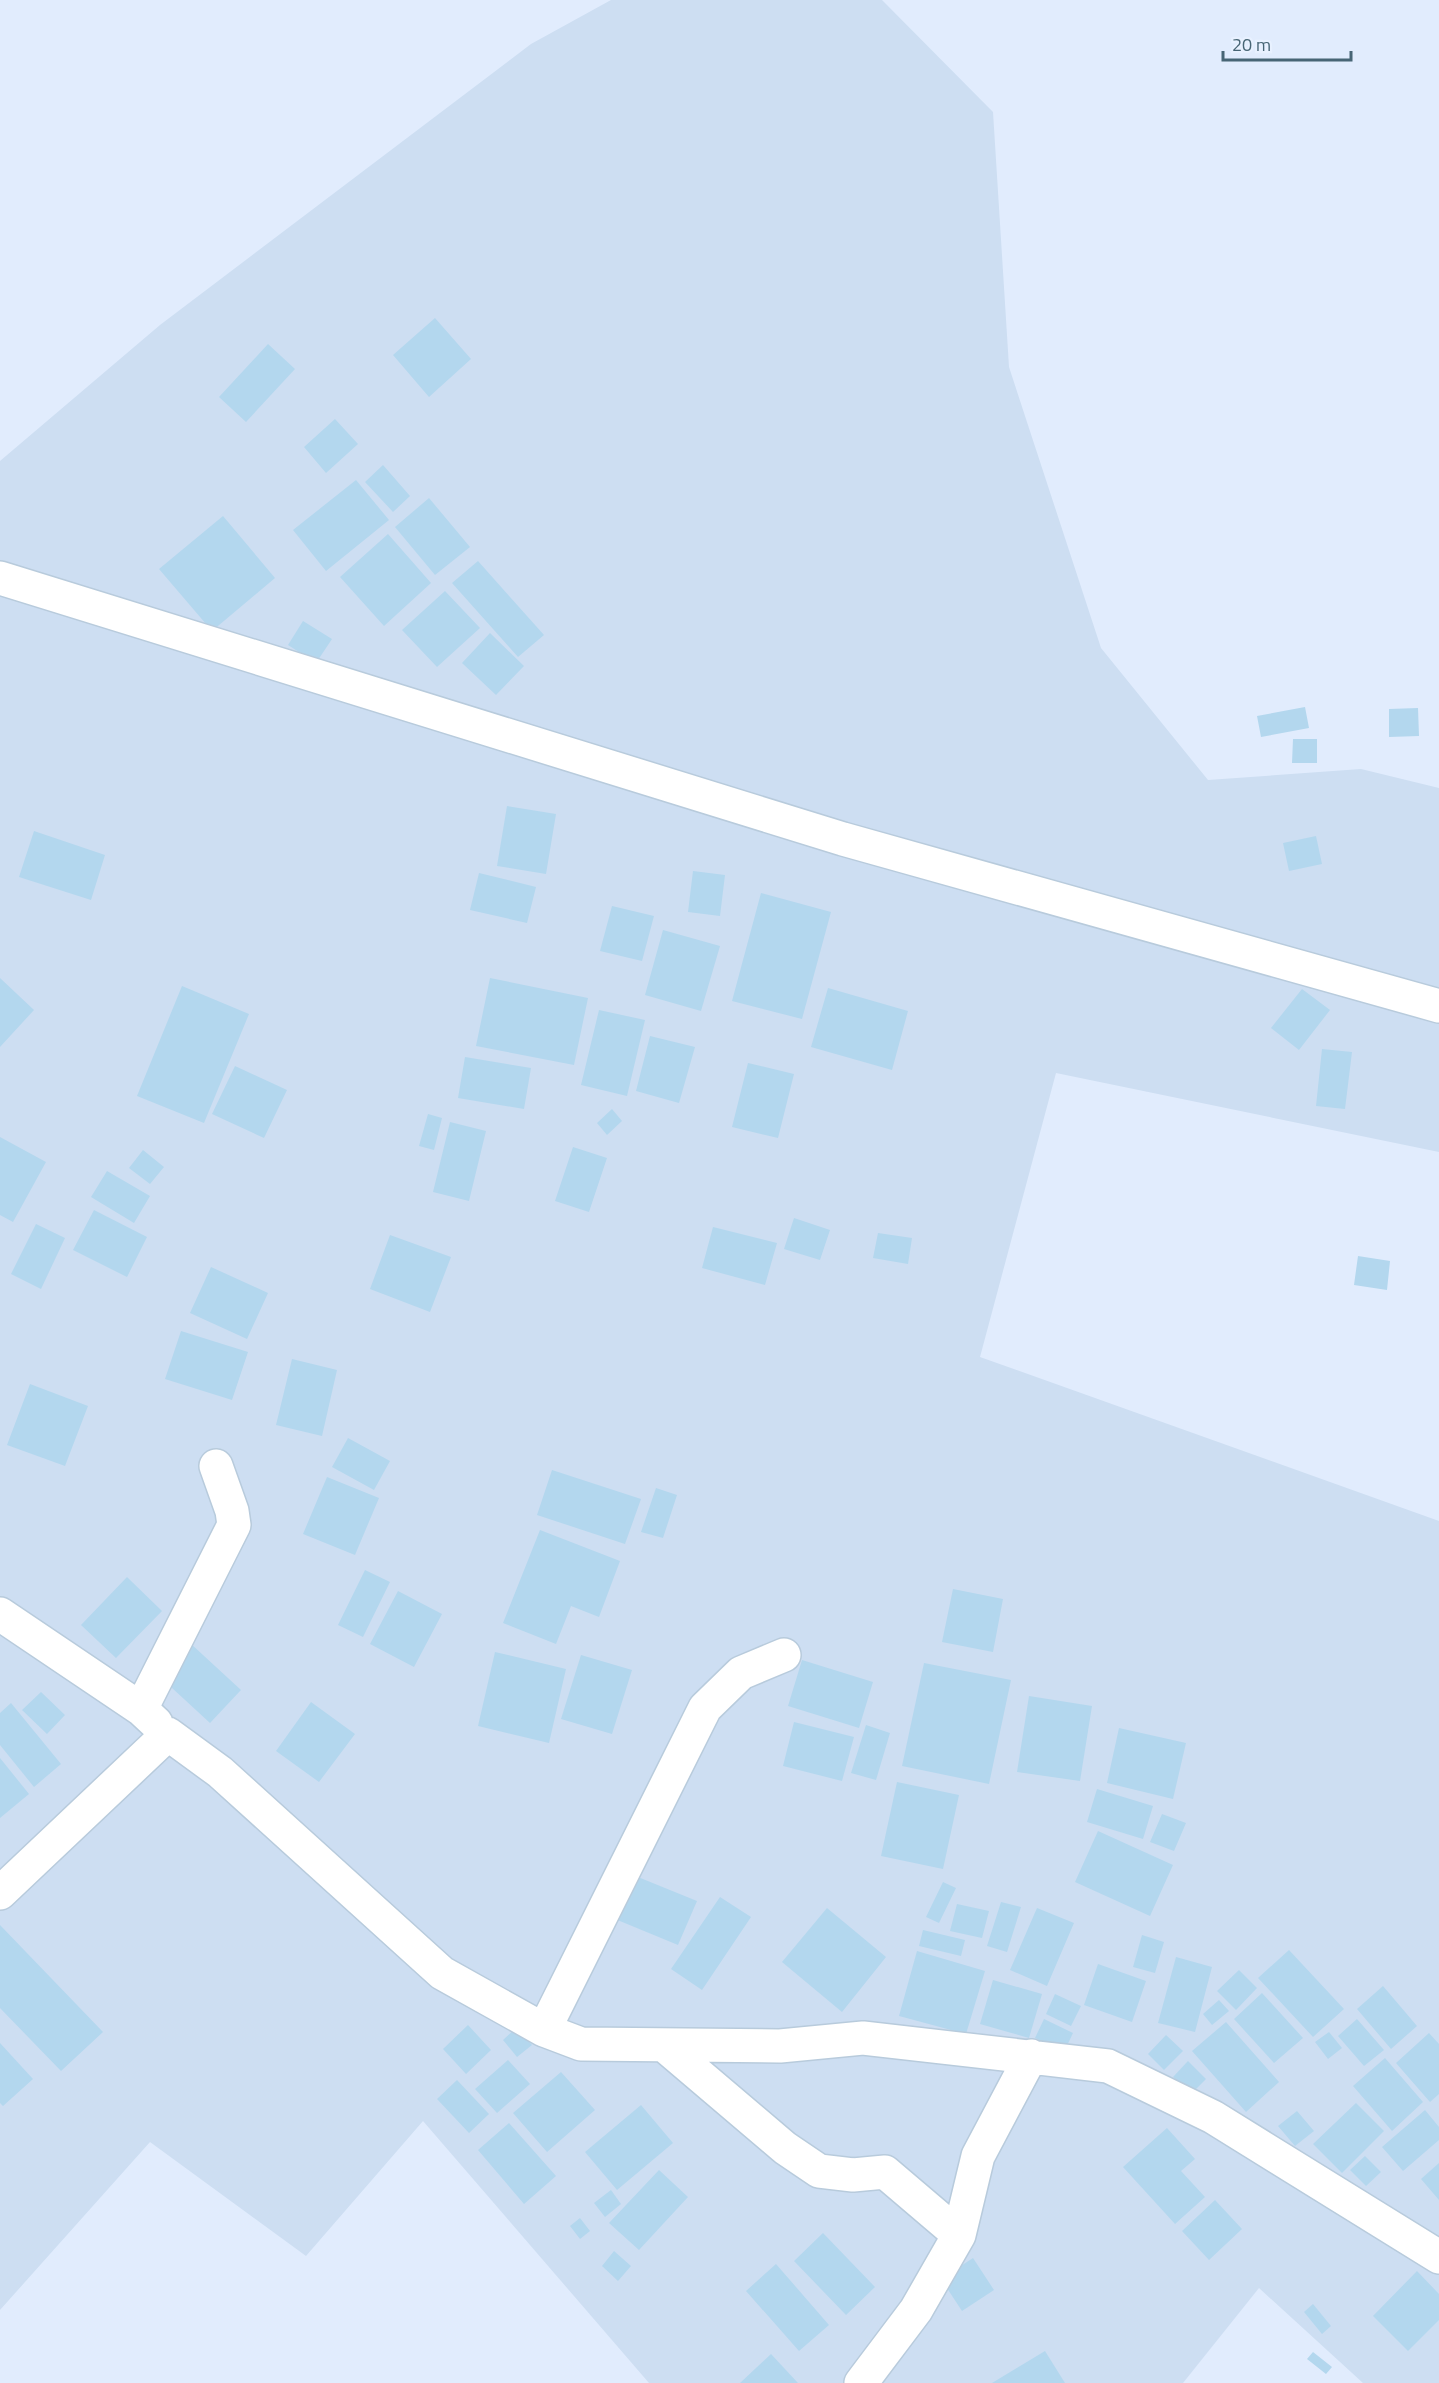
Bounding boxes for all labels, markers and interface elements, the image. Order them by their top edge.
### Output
scale bar [1223,24,1350,62]
text: 20 m [1232,31,1271,58]

